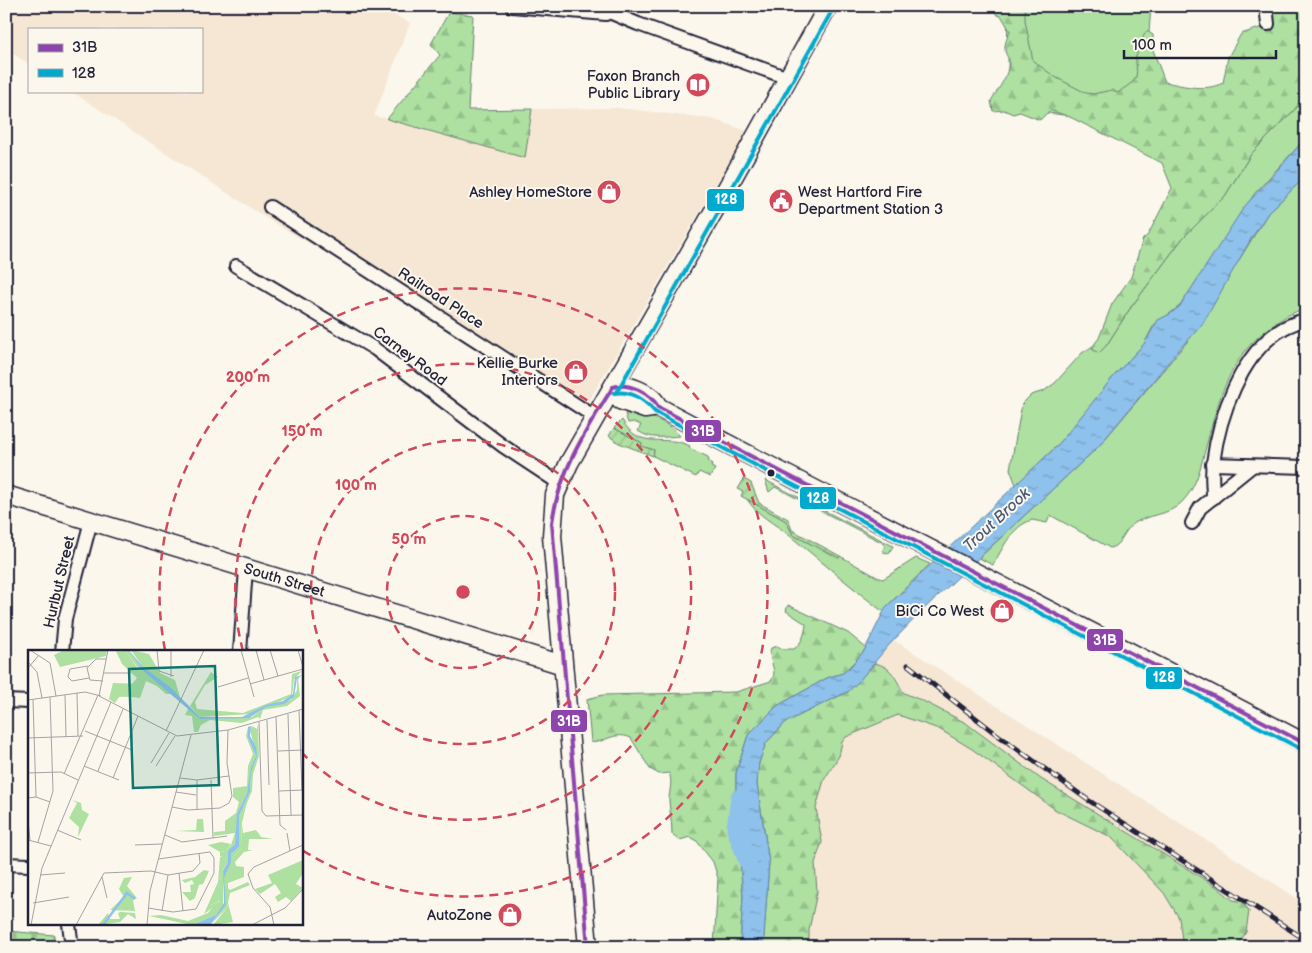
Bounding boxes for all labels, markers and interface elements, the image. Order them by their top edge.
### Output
legend [28,28,202,92]
scale bar [1124,28,1277,60]
text: 100 m [1132,36,1172,55]
text: 31B [72,38,97,57]
text: 128 [72,64,96,83]
place label: Faxon Branch Public Library [587,67,680,103]
library icon: Faxon Branch Public Library [685,72,711,98]
shop icon: Ashley HomeStore [596,179,622,205]
place label: Ashley HomeStore [469,183,592,202]
place label: West Hartford Fire Department Station 3 [798,183,943,219]
line badge: 128 [706,188,745,212]
public building icon: West Hartford Fire Department Station 3 [768,188,794,214]
text: 128 [715,191,737,208]
street label: Railroad Place [394,264,487,333]
street label: Carney Road [369,322,451,390]
place label: Kellie Burke Interiors [476,354,559,390]
shop icon: Kellie Burke Interiors [563,359,589,385]
text: 200 m [226,368,270,387]
line badge: 31B [684,419,722,443]
text: 150 m [281,422,323,441]
text: 31B [691,423,715,440]
unlabelled marker [766,468,776,478]
text: 100 m [335,476,377,495]
water label: Trout Brook [960,484,1035,556]
line badge: 128 [799,486,837,510]
text: 128 [807,490,829,507]
text: 50 m [392,530,427,549]
street label: Hurlbut Street [40,534,79,630]
street label: South Street [241,559,327,602]
centre of rings [454,583,472,601]
shop icon: BiCi Co West [989,598,1015,624]
place label: BiCi Co West [896,602,984,621]
line badge: 31B [1086,628,1124,652]
text: 31B [1093,632,1117,649]
inset map [28,650,302,926]
line badge: 128 [1145,666,1183,690]
text: 128 [1153,669,1175,686]
line badge: 31B [550,709,588,733]
text: 31B [557,713,581,730]
shop icon: AutoZone [497,902,523,928]
place label: AutoZone [427,906,492,925]

